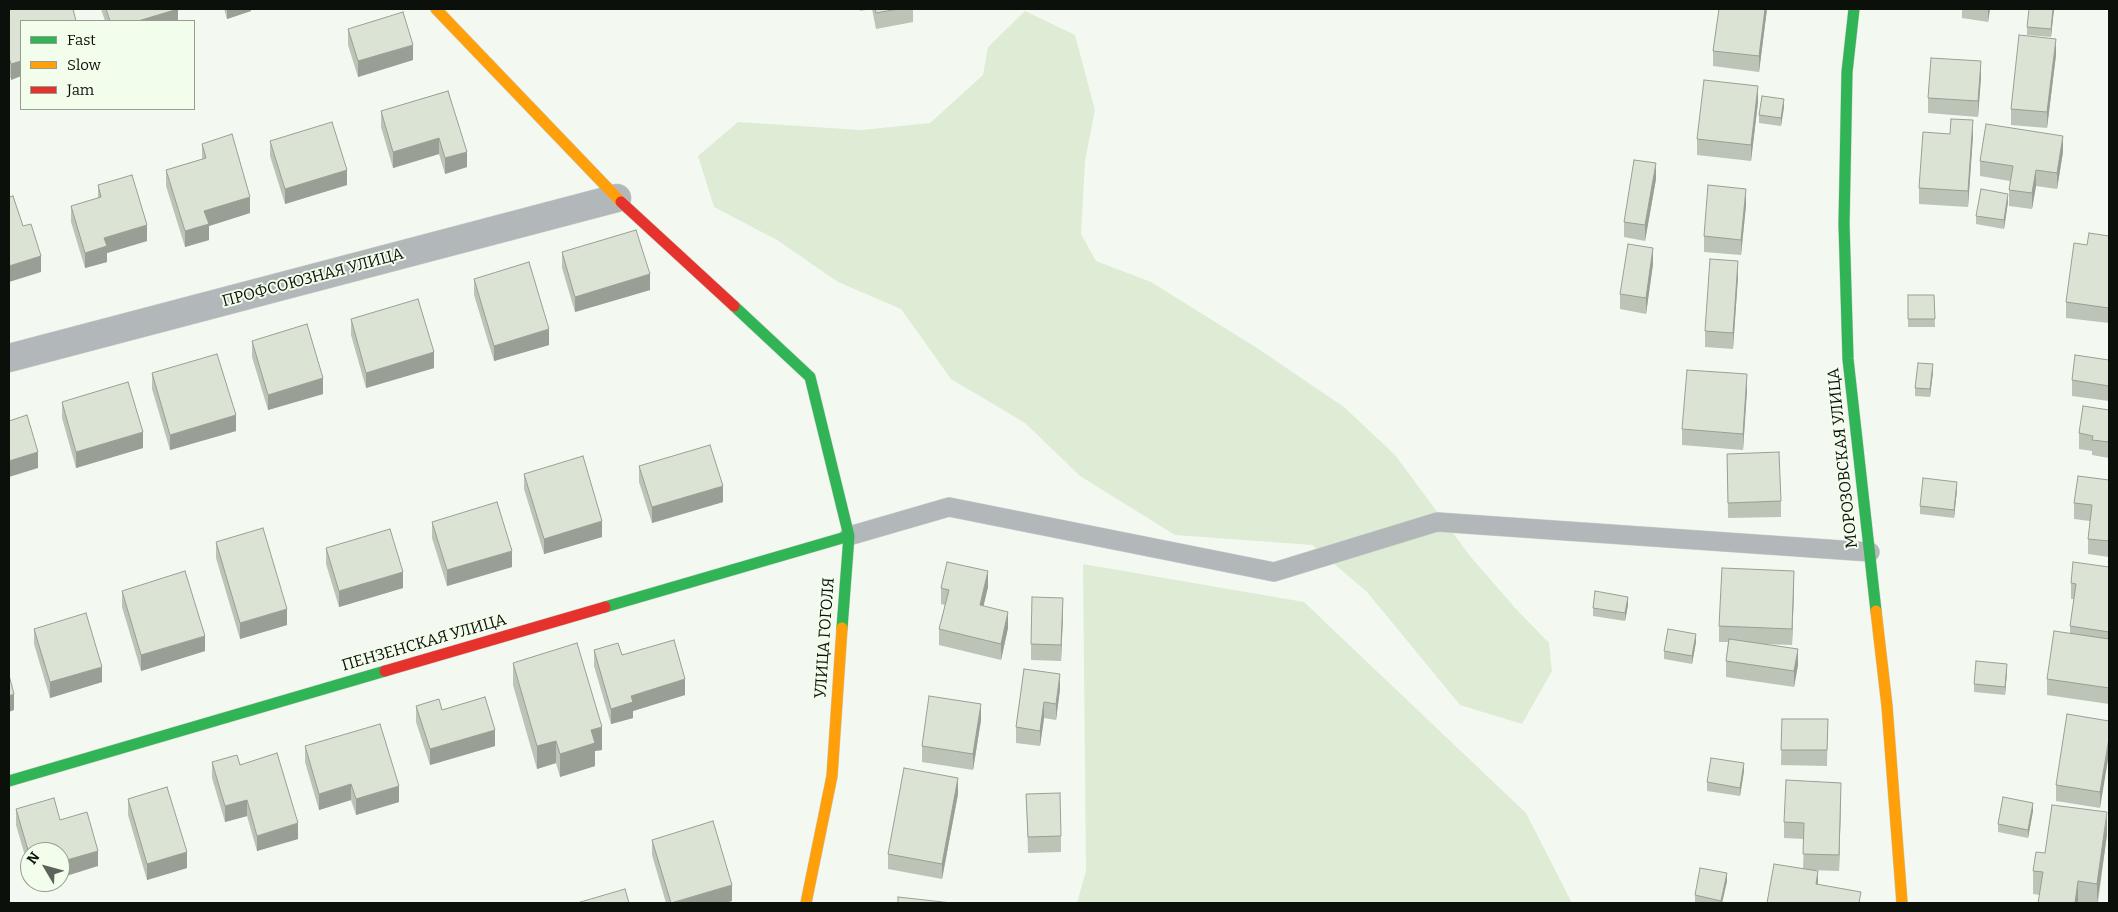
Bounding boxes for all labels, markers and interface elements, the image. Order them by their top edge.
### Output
legend [20,20,195,110]
text: Fast [67,31,96,49]
text: Slow [67,56,101,74]
text: Jam [67,81,94,99]
street label: ПРОФСОЮЗНАЯ УЛИЦА [220,245,406,311]
street label: МОРОЗОВСКАЯ УЛИЦА [1824,367,1862,549]
street label: УЛИЦА ГОГОЛЯ [811,577,839,699]
street label: ПЕНЗЕНСКАЯ УЛИЦА [340,610,508,676]
north arrow [20,842,70,892]
text: N [23,849,43,868]

